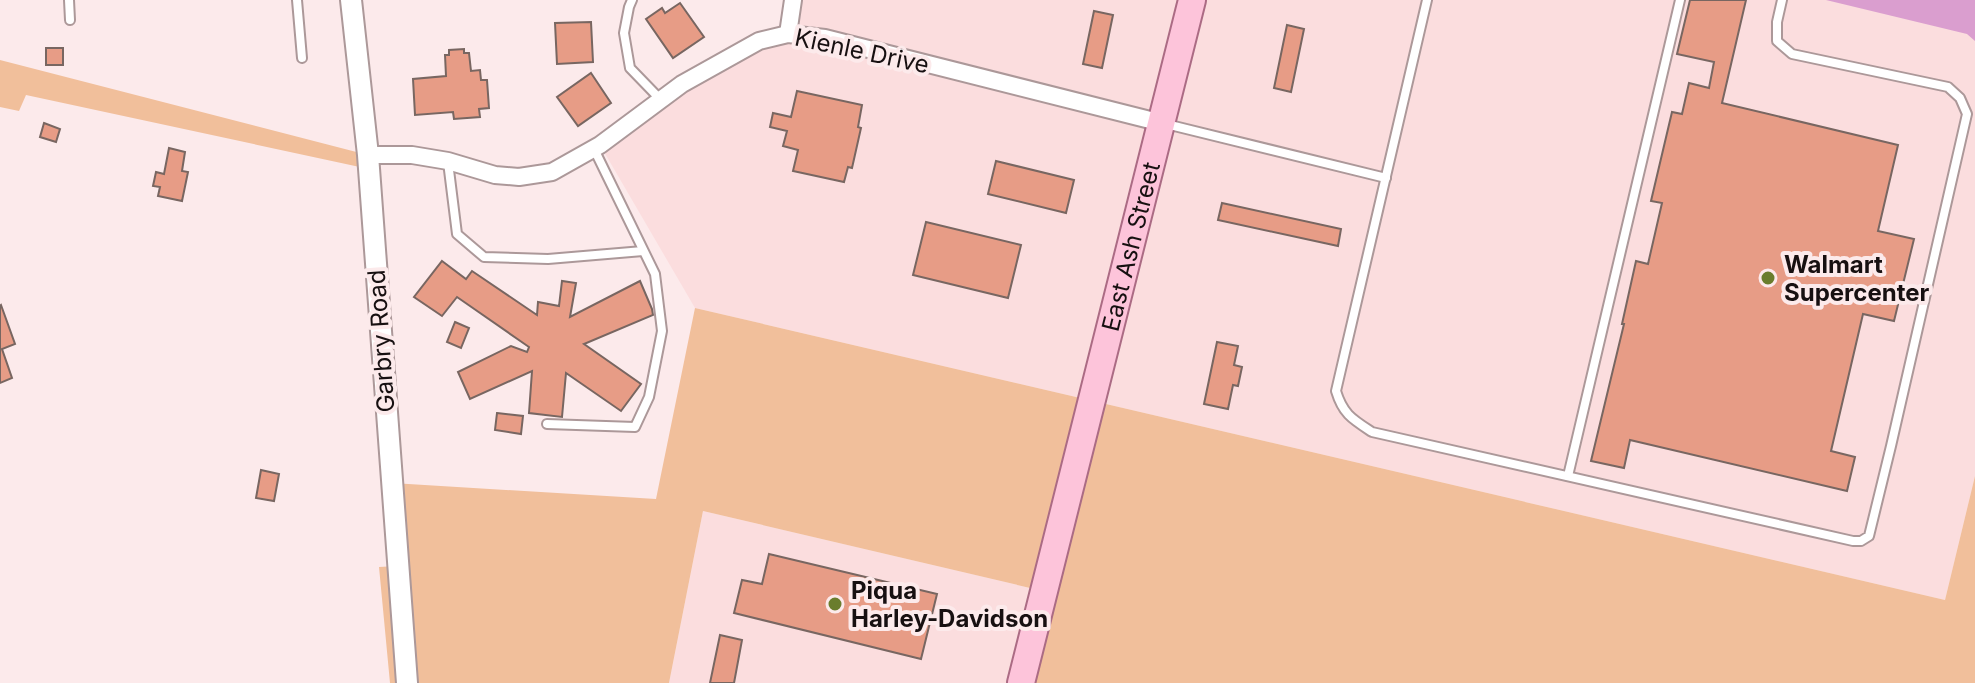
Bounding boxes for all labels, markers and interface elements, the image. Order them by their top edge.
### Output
street label: Kienle Drive [792,23,932,79]
street label: East Ash Street [1095,159,1165,334]
place label: Walmart Supercenter [1784,250,1929,307]
street label: Garbry Road [362,269,400,413]
marker: Walmart Supercenter [1759,269,1777,287]
place label: Piqua Harley-Davidson [851,576,1048,633]
marker: Piqua Harley-Davidson [826,595,844,613]

